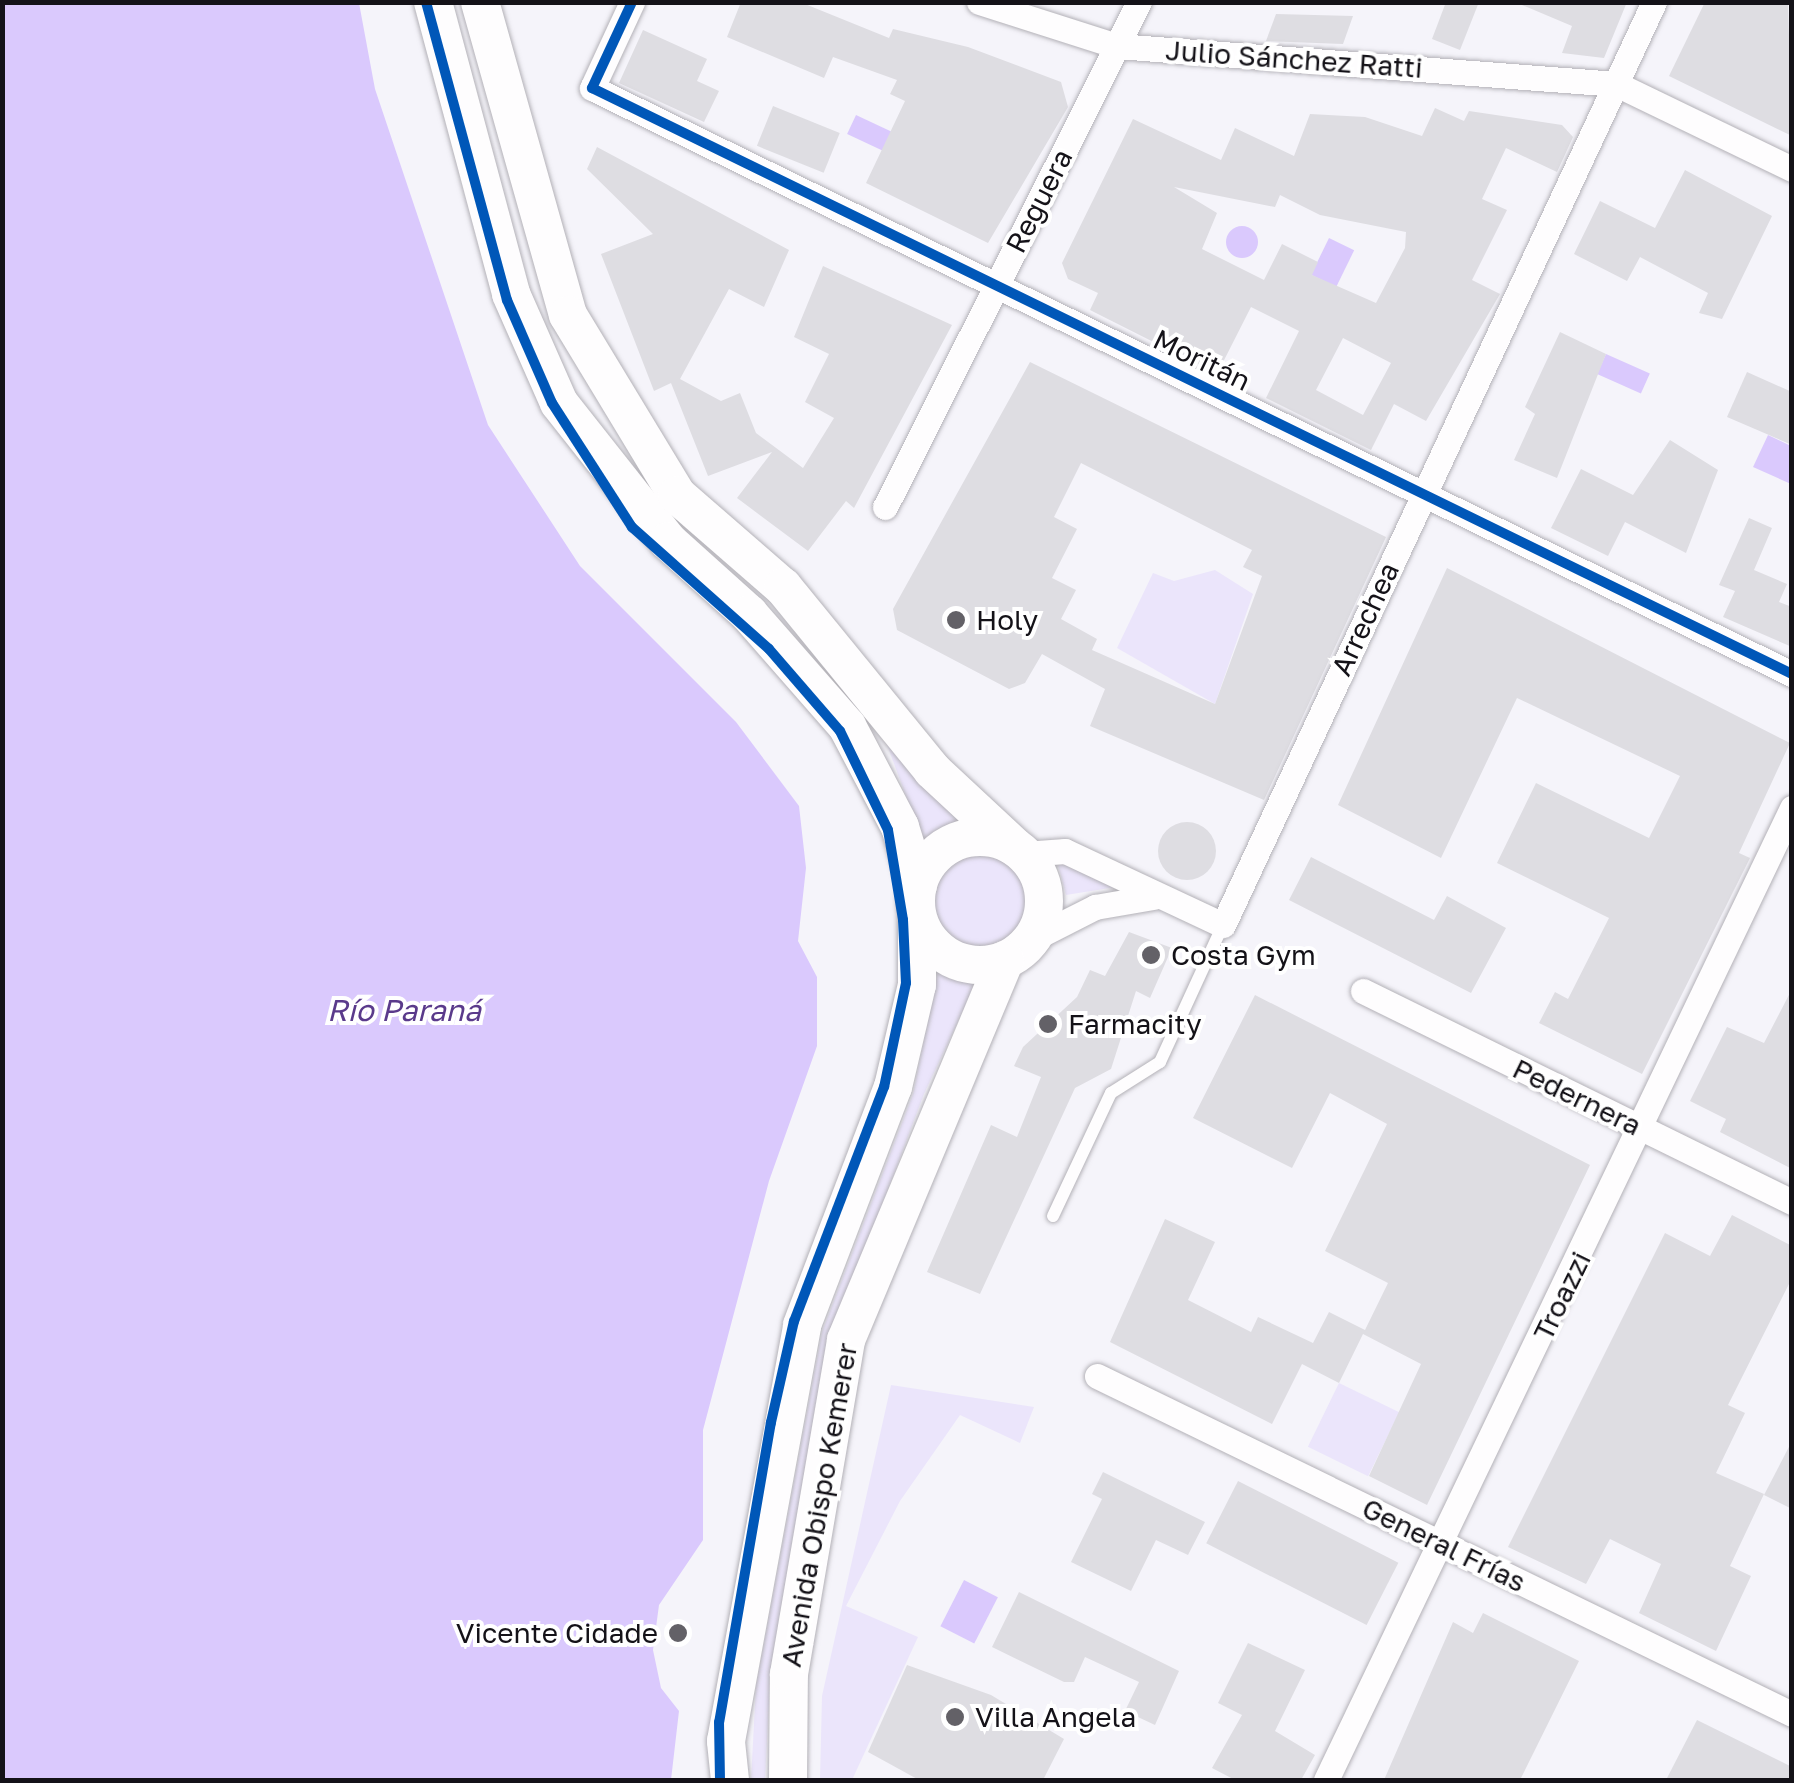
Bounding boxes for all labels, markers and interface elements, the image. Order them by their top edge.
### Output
street label: Julio Sánchez Ratti [1164,33,1424,85]
street label: Reguera [999,144,1079,258]
street label: Moritán [1148,322,1256,398]
street label: Arrechea [1324,557,1406,681]
place label: Holy [976,603,1038,637]
marker: Holy [945,609,967,631]
place label: Costa Gym [1171,938,1316,972]
marker: Costa Gym [1140,944,1162,966]
water label: Río Paraná [327,992,481,1028]
place label: Farmacity [1068,1007,1202,1041]
marker: Farmacity [1037,1013,1059,1035]
street label: Pedernera [1507,1052,1647,1142]
street label: Troazzi [1526,1246,1598,1346]
street label: Avenida Obispo Kemerer [774,1340,864,1670]
street label: General Frías [1357,1491,1531,1599]
place label: Vicente Cidade [456,1616,658,1650]
marker: Vicente Cidade [667,1622,689,1644]
place label: Villa Angela [975,1700,1136,1734]
marker: Villa Angela [944,1706,966,1728]

